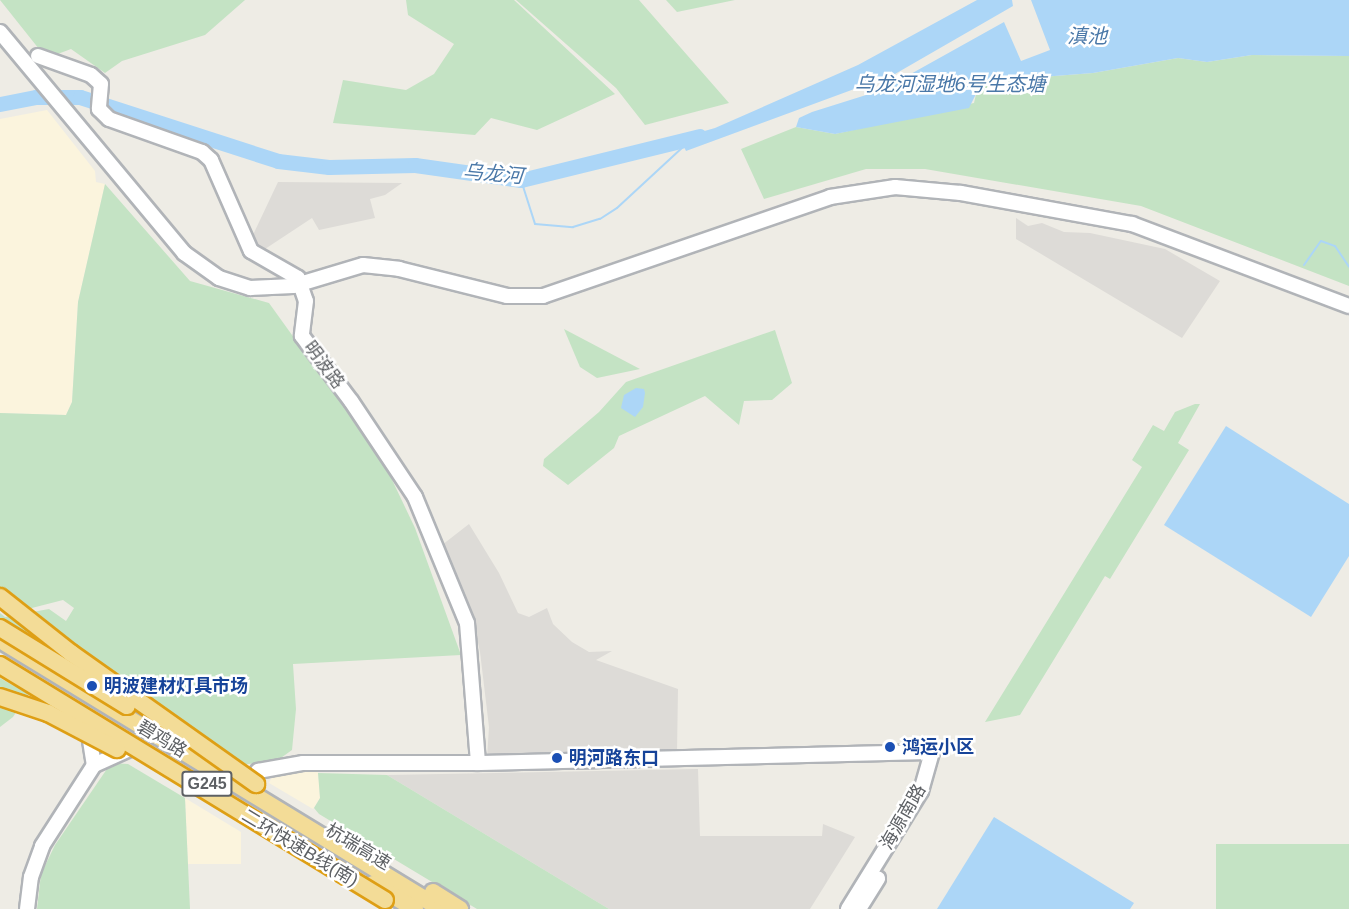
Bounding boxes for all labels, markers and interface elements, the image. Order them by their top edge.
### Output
water label: 滇池 [1067,24,1107,48]
water label: 乌龙河湿地6号生态塘 [854,72,1046,96]
water label: 乌龙河 [462,159,524,189]
street label: 明波路 [299,337,349,393]
place label: 明波建材灯具市场 [104,675,248,697]
marker: 明波建材灯具市场 [85,679,99,693]
street label: 碧鸡路 [133,716,191,762]
place label: 鸿运小区 [902,736,974,758]
marker: 鸿运小区 [883,740,897,754]
place label: 明河路东口 [569,747,659,769]
marker: 明河路东口 [550,751,564,765]
road number: G245 [180,771,234,797]
street label: 海源南路 [876,780,930,854]
street label: 二环快速B线(南) [238,805,362,891]
street label: 杭瑞高速 [322,819,394,875]

